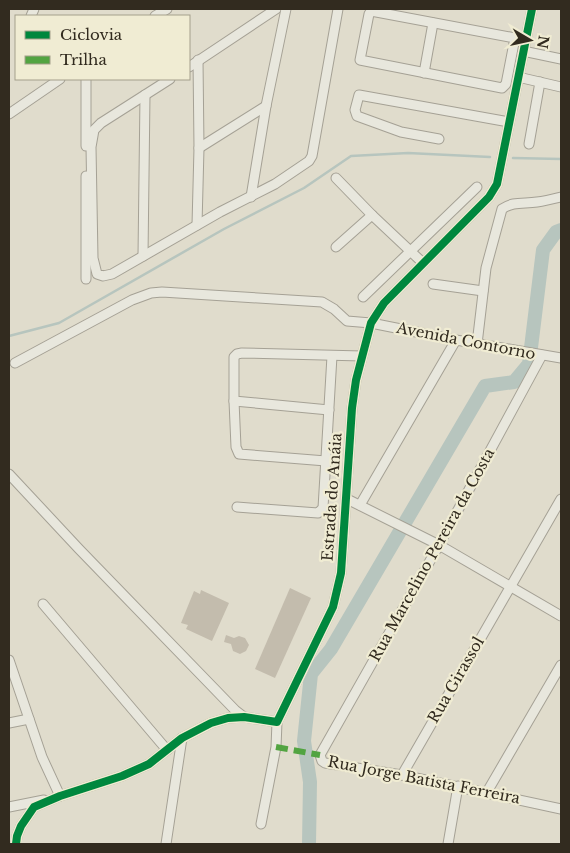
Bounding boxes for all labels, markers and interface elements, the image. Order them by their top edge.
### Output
legend [15,15,190,80]
north arrow [505,15,555,65]
text: Ciclovia [60,25,123,44]
text: N [533,34,553,50]
text: Trilha [60,50,107,69]
street label: Avenida Contorno [394,318,537,363]
street label: Estrada do Anáia [318,431,346,562]
street label: Rua Marcelino Pereira da Costa [365,444,499,665]
street label: Rua Girassol [423,633,488,726]
street label: Rua Jorge Batista Ferreira [326,752,523,808]

